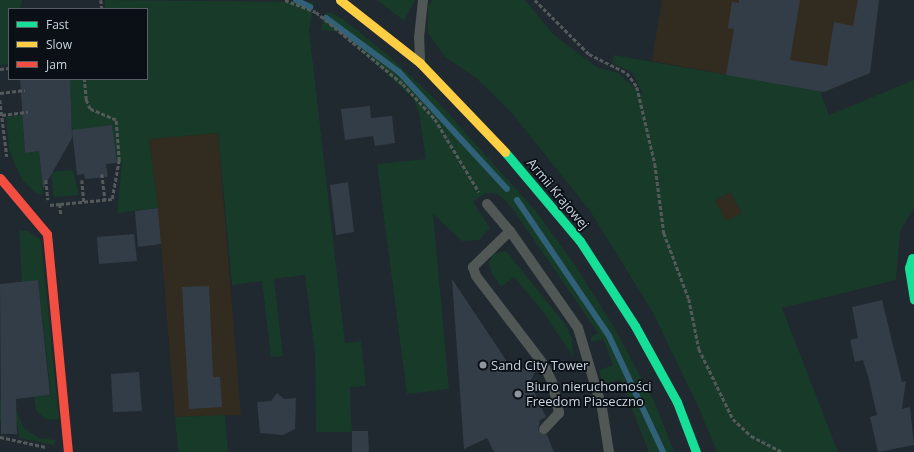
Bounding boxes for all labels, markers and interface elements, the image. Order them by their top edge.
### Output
legend [8,8,148,80]
text: Fast [46,16,69,33]
text: Slow [46,36,72,53]
text: Jam [46,56,67,73]
street label: Armii Krajowej [524,155,592,233]
place label: Sand City Tower [491,357,588,373]
marker: Sand City Tower [478,360,488,370]
place label: Biuro nieruchomości Freedom Piaseczno [526,379,652,410]
marker: Biuro nieruchomości Freedom Piaseczno [513,389,523,399]

